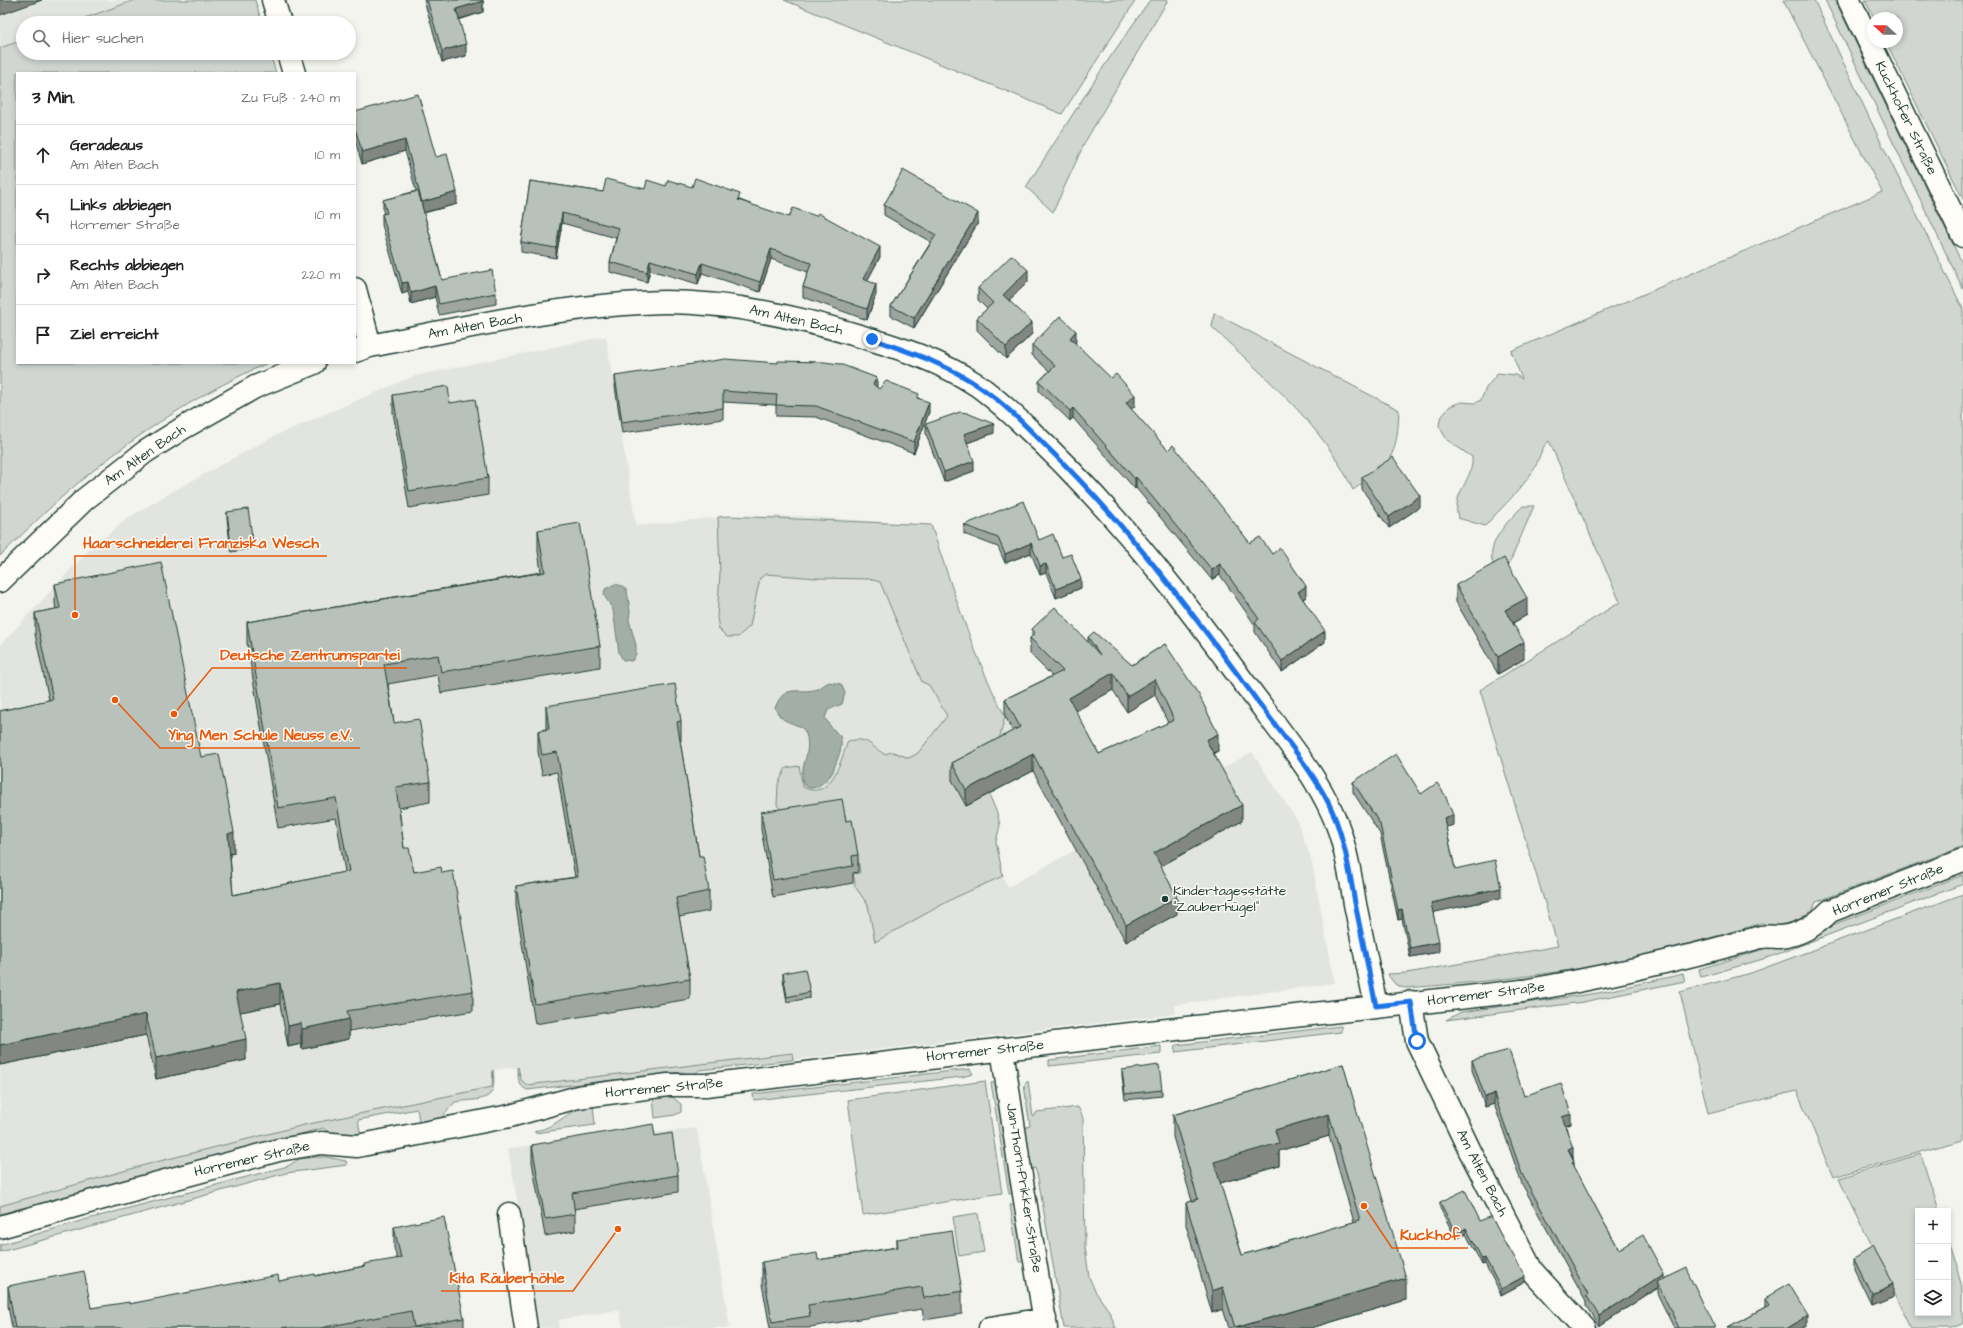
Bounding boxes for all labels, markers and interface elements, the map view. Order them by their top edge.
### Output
north arrow [1867,12,1903,48]
search box [16,16,356,60]
icon: search [30,27,52,49]
text: Hier suchen [62,28,143,49]
street label: Kuckhofer Straße [1870,58,1942,179]
text: 3 Min. [32,86,75,110]
text: Zu Fuß · 240 m [241,89,340,107]
text: Geradeaus [70,135,143,156]
icon: ahead [32,144,54,166]
text: 10 m [315,146,340,164]
text: Am Alten Bach [70,156,159,174]
text: Links abbiegen [70,195,171,216]
icon: left [32,204,54,226]
text: 10 m [315,206,340,224]
text: Horremer Straße [70,216,180,234]
text: Rechts abbiegen [70,255,184,276]
icon: right [32,264,54,286]
text: 220 m [302,266,340,284]
text: Am Alten Bach [70,276,159,294]
street label: Am Alten Bach [747,300,845,340]
street label: Am Alten Bach [426,308,524,344]
icon: arrive [32,324,54,346]
text: Ziel erreicht [70,324,159,345]
route end [863,330,881,348]
street label: Am Alten Bach [100,419,190,491]
callout: Haarschneiderei Franziska Wesch [75,529,327,556]
text: Haarschneiderei Franziska Wesch [83,533,320,554]
callout: Deutsche Zentrumspartei [212,641,407,668]
text: Deutsche Zentrumspartei [220,645,400,666]
callout: Ying Men Schule Neuss e.V. [160,721,360,748]
text: Ying Men Schule Neuss e.V. [168,725,352,748]
street label: Horremer Straße [1829,858,1947,921]
place label: Kindertagesstätte "Zauberhügel" [1173,881,1287,917]
marker: Kindertagesstätte "Zauberhügel" [1160,894,1170,904]
street label: Horremer Straße [1426,977,1546,1011]
route start [1408,1032,1426,1050]
street label: Horremer Straße [925,1035,1045,1067]
street label: Horremer Straße [604,1073,724,1103]
street label: Jan-Thorn-Prikker-Straße [1001,1102,1047,1274]
street label: Am Alten Bach [1451,1126,1513,1220]
street label: Horremer Straße [192,1136,312,1182]
map controls [1915,1208,1951,1316]
button: + [1915,1208,1951,1244]
callout: Kuckhof [1392,1221,1468,1248]
text: Kuckhof [1400,1225,1461,1246]
button: − [1915,1244,1951,1280]
callout: Kita Räuberhöhle [441,1264,573,1291]
text: Kita Räuberhöhle [449,1268,565,1289]
button: layers [1915,1280,1951,1316]

